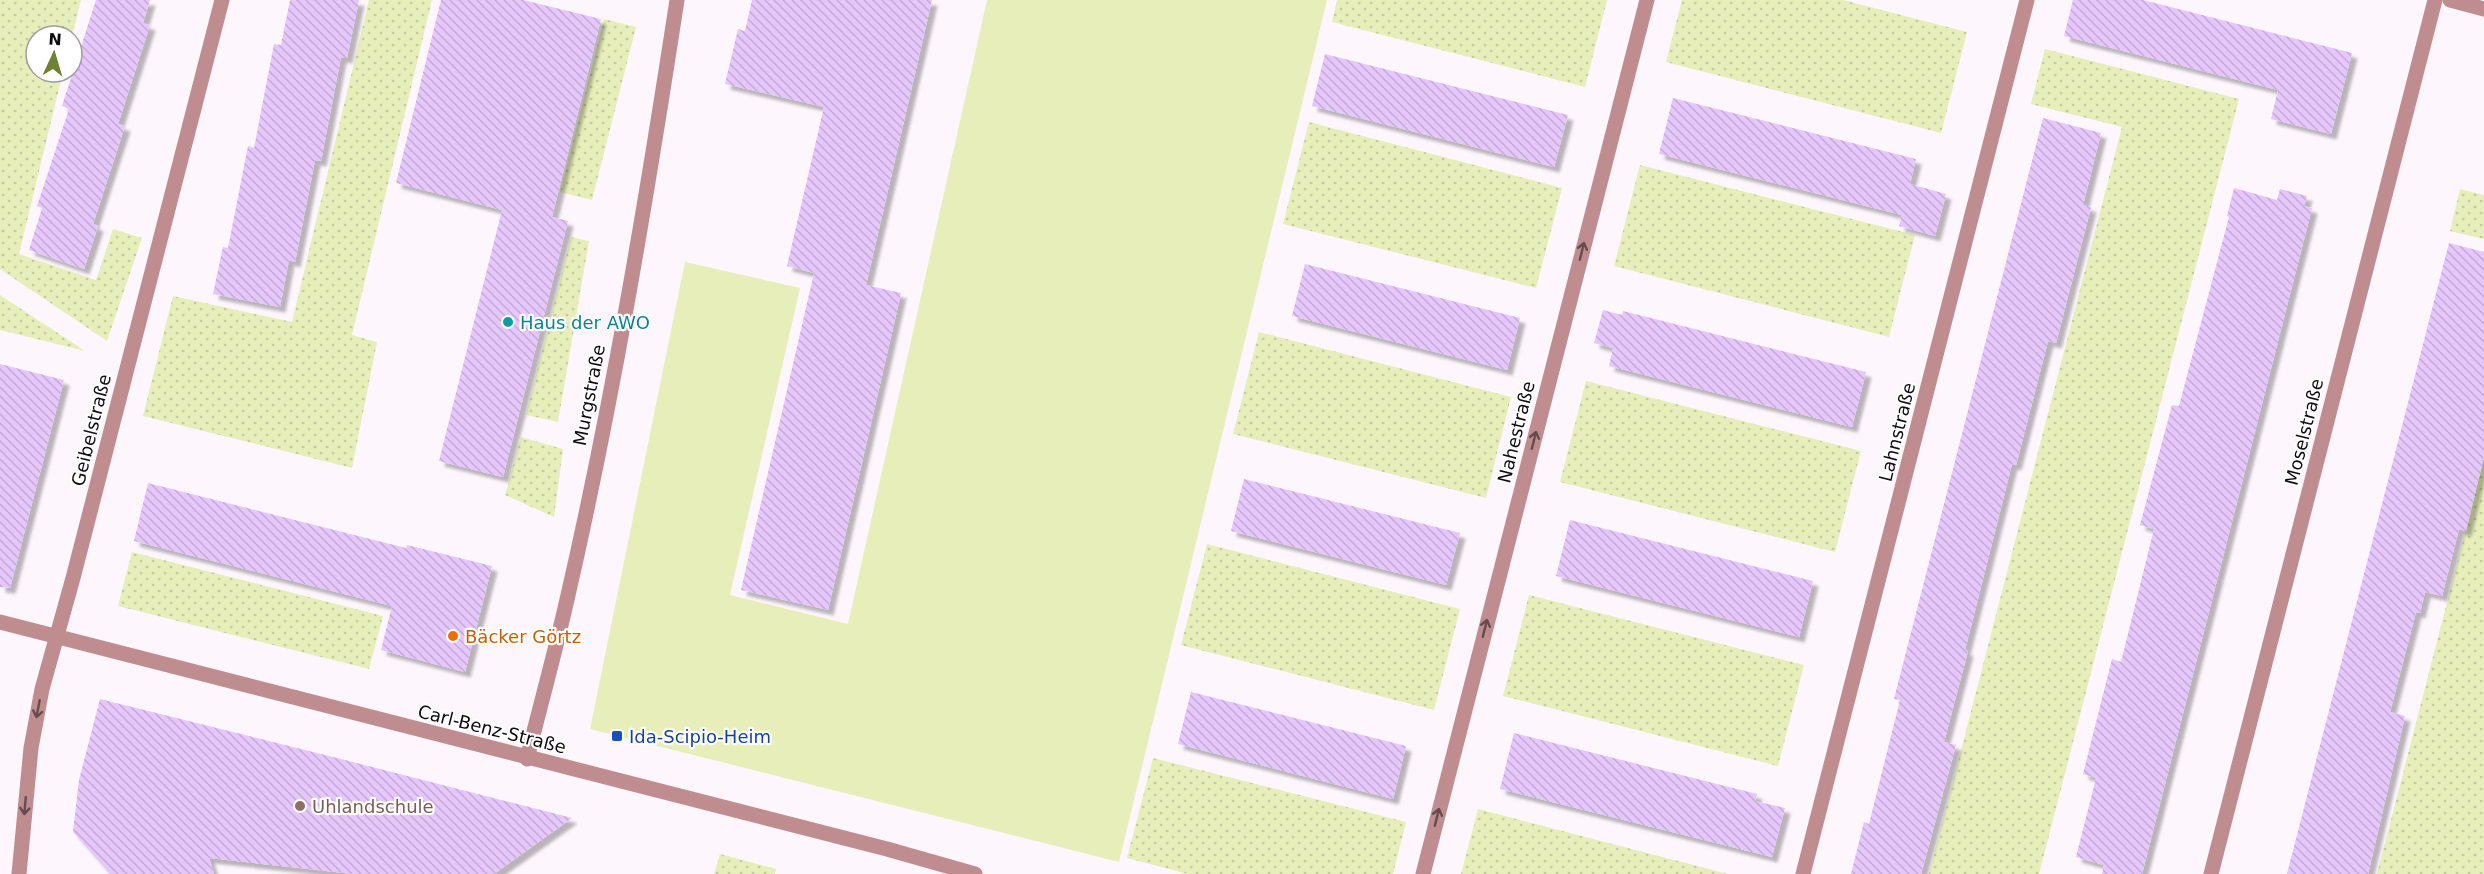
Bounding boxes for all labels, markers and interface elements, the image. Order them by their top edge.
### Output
north arrow [24,24,84,84]
text: N [48,30,62,49]
one-way arrow [1577,241,1589,260]
place label: Haus der AWO [520,312,650,333]
marker: Haus der AWO [501,315,515,329]
street label: Murgstraße [569,343,609,447]
street label: Geibelstraße [67,372,115,488]
street label: Moselstraße [2281,376,2327,488]
street label: Nahestraße [1493,379,1539,485]
street label: Lahnstraße [1875,380,1919,484]
one-way arrow [1528,430,1540,449]
one-way arrow [1480,619,1492,638]
place label: Bäcker Görtz [465,626,581,647]
marker: Bäcker Görtz [446,629,460,643]
one-way arrow [32,699,43,718]
street label: Carl-Benz-Straße [416,700,568,758]
place label: Ida-Scipio-Heim [629,726,771,747]
marker: Ida-Scipio-Heim [610,729,624,743]
one-way arrow [19,796,30,816]
place label: Uhlandschule [312,796,434,817]
marker: Uhlandschule [293,799,307,813]
one-way arrow [1432,808,1443,827]

